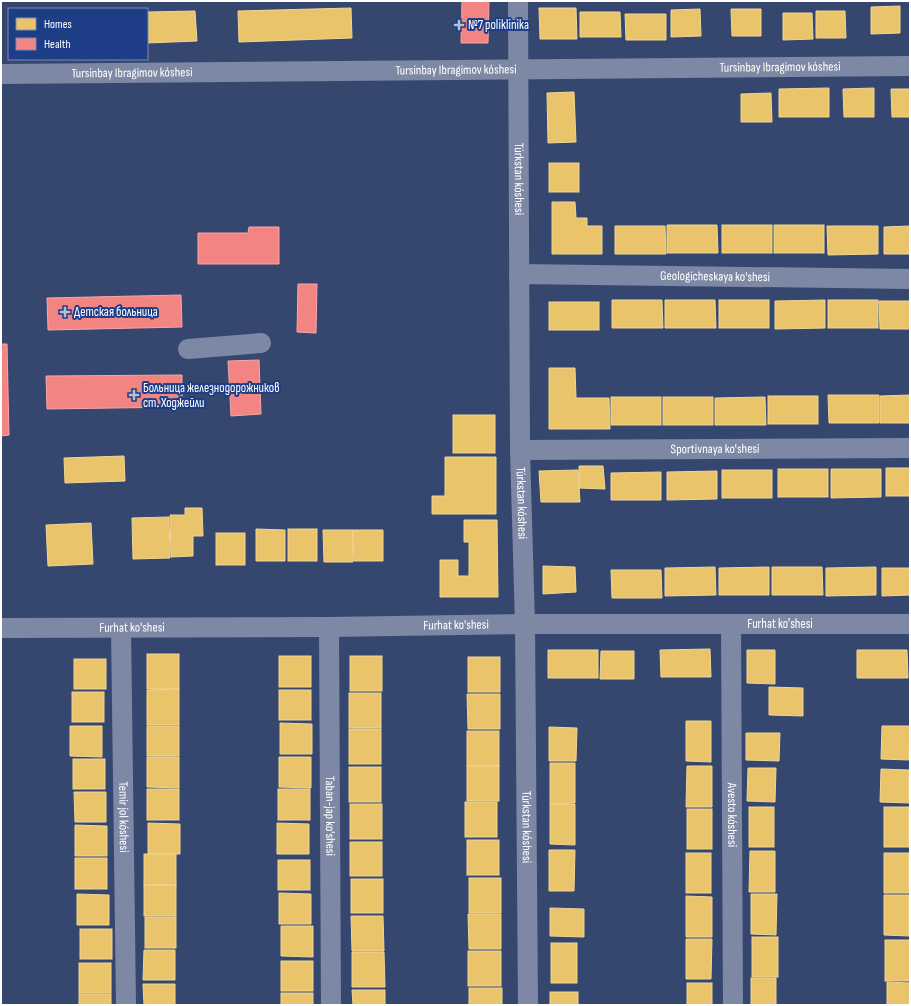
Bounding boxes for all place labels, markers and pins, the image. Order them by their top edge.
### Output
place label: №7 poliklinika [468,17,529,33]
marker: №7 poliklinika [453,19,465,31]
place label: Детская больница [74,304,158,320]
marker: Детская больница [59,306,71,318]
place label: Больница железнодорожников ст. Ходжейли [143,380,280,411]
marker: Больница железнодорожников ст. Ходжейли [128,389,140,401]

